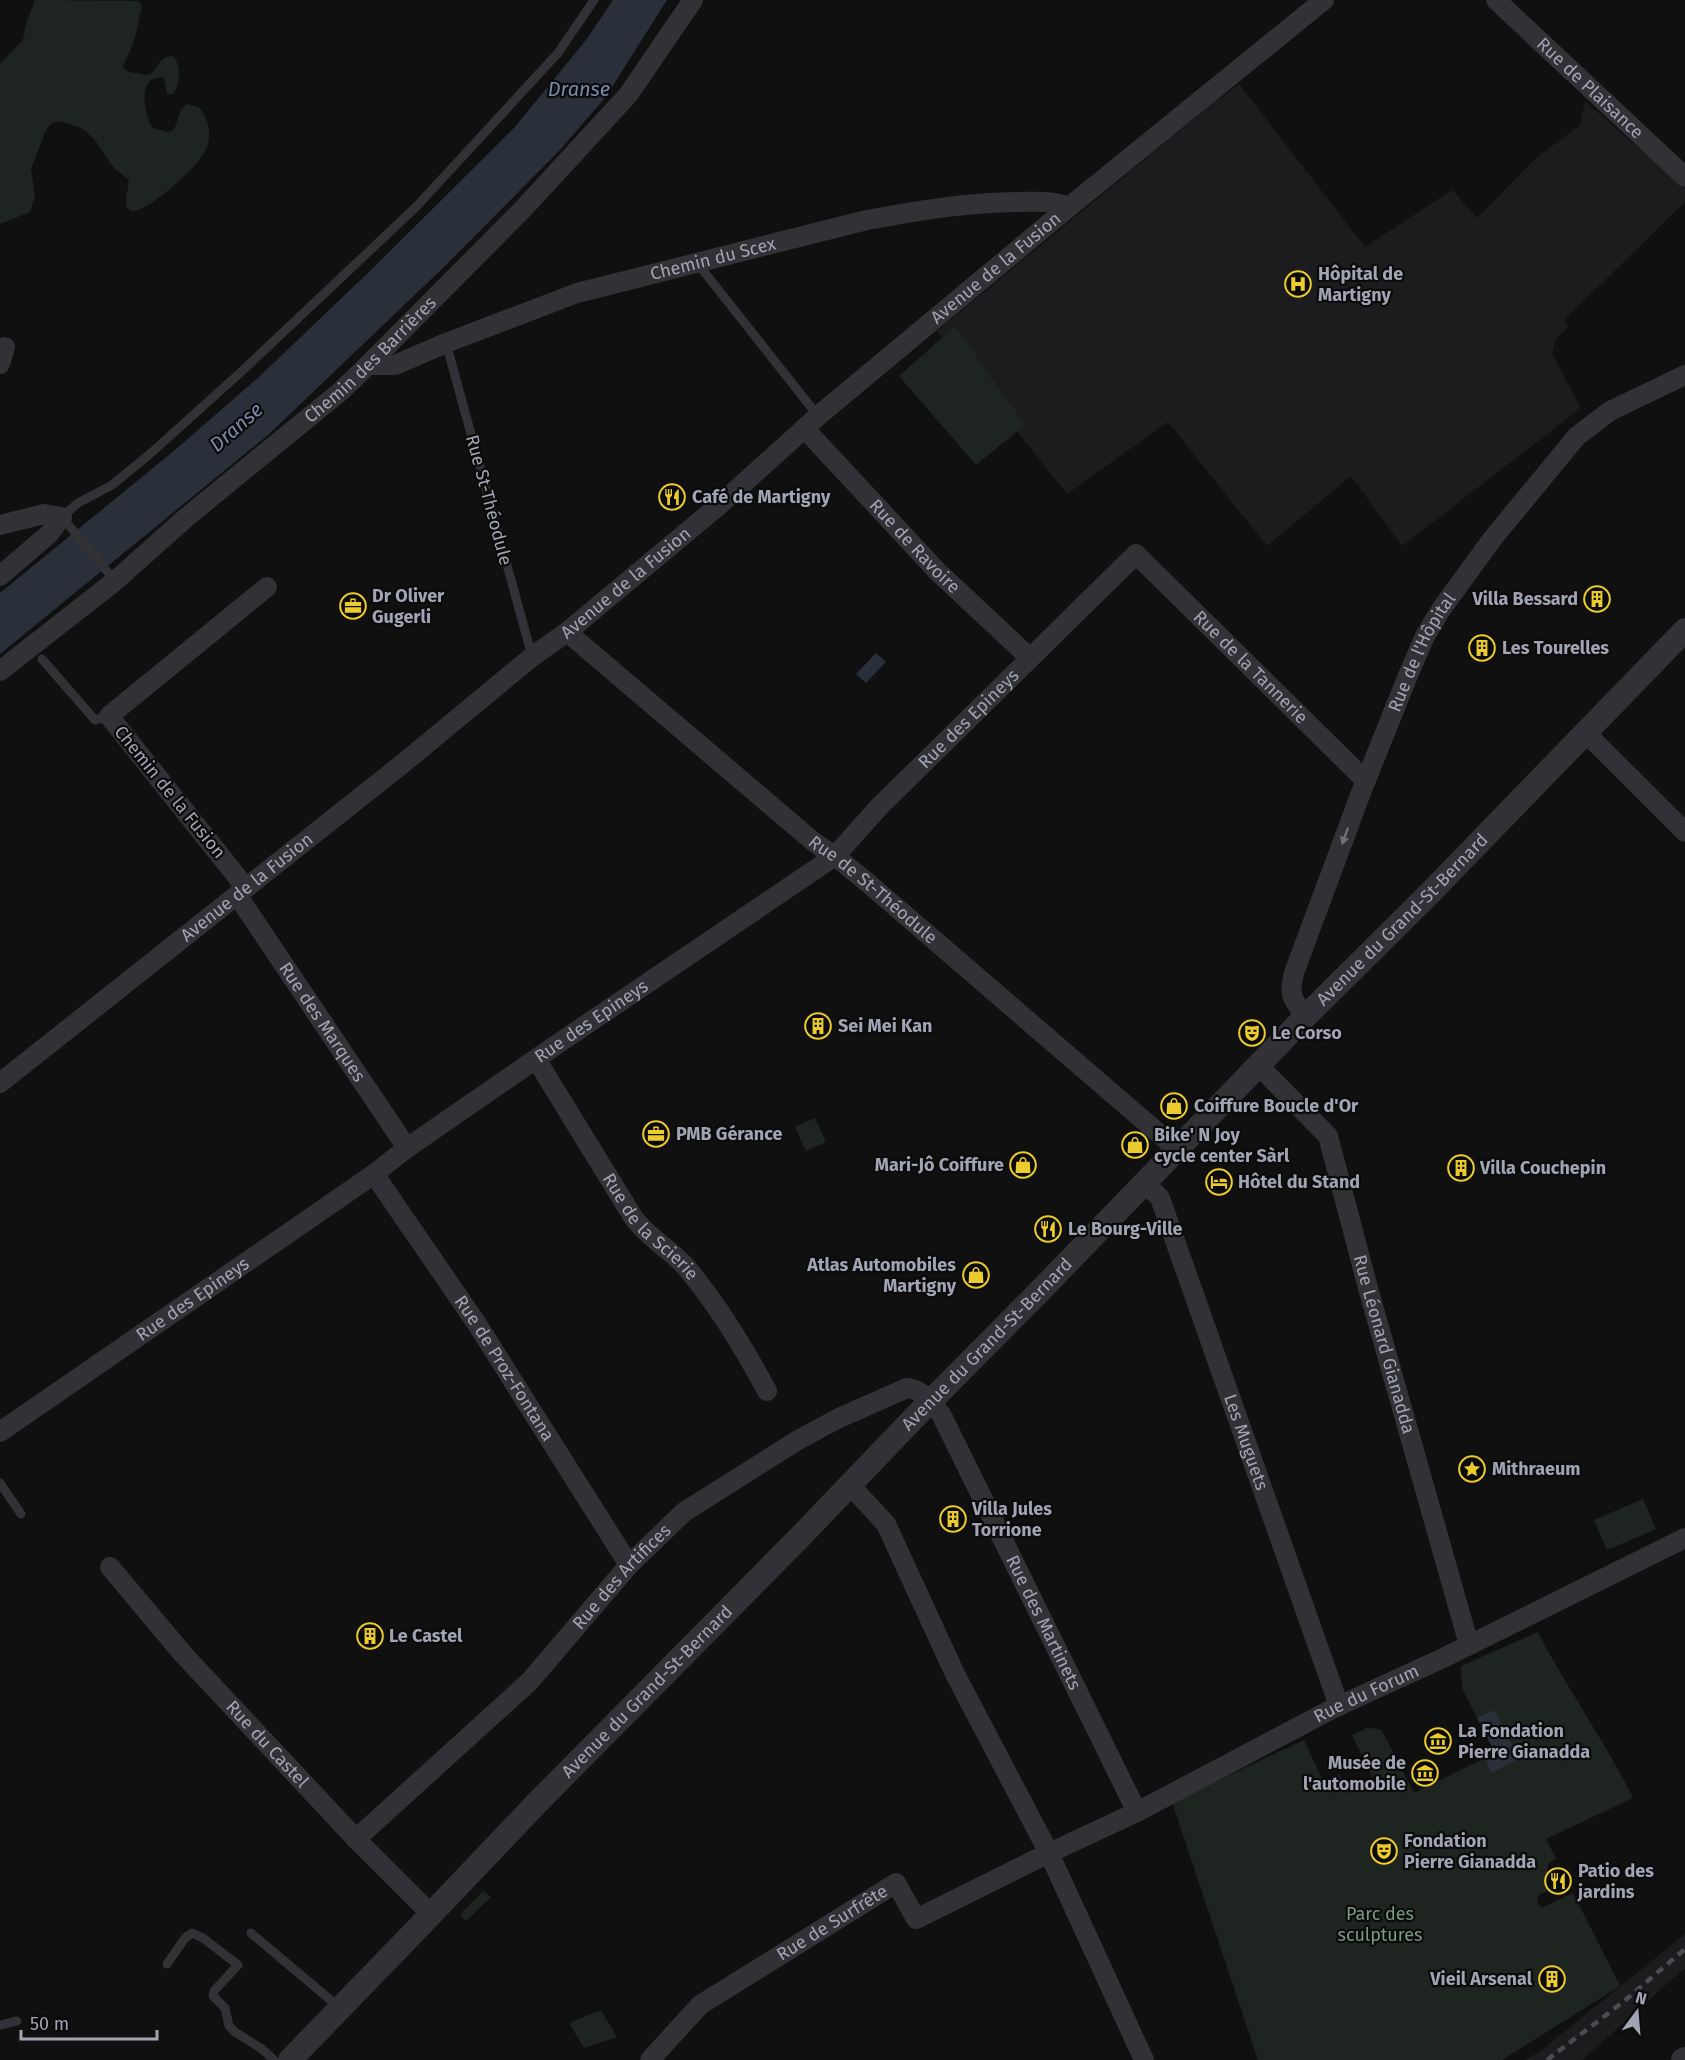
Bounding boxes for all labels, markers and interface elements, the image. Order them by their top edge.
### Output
street label: Rue de Plaisance [1532,33,1648,143]
water label: Dranse [548,77,610,101]
street label: Avenue de la Fusion [926,207,1065,329]
street label: Chemin du Scex [648,232,778,285]
place label: Hôpital de Martigny [1318,263,1403,306]
hospital icon: Hôpital de Martigny [1283,269,1313,299]
street label: Chemin des Barrières [300,292,441,428]
water label: Dranse [205,397,267,457]
street label: Rue St-Théodule [461,432,517,568]
restaurant icon: Café de Martigny [657,482,687,512]
place label: Café de Martigny [692,486,831,508]
street label: Rue de Ravoire [865,494,965,598]
street label: Avenue de la Fusion [556,522,695,644]
building icon: Villa Bessard [1582,584,1612,614]
place label: Dr Oliver Gugerli [372,585,445,628]
place label: Villa Bessard [1471,588,1578,610]
street label: Rue de l'Hôpital [1384,589,1460,715]
office icon: Dr Oliver Gugerli [338,591,368,621]
street label: Rue de la Tannerie [1189,606,1312,728]
building icon: Les Tourelles [1467,633,1497,663]
place label: Les Tourelles [1502,637,1609,659]
street label: Rue des Epineys [914,665,1023,773]
street label: Chemin de la Fusion [110,721,230,863]
one-way arrow [1339,827,1349,845]
street label: Avenue de la Fusion [176,828,317,947]
street label: Avenue du Grand-St-Bernard [1312,829,1493,1010]
street label: Rue de St-Théodule [804,831,942,949]
street label: Rue des Marques [274,958,370,1086]
street label: Rue des Epineys [530,975,652,1068]
building icon: Sei Mei Kan [803,1011,833,1041]
place label: Sei Mei Kan [838,1015,932,1037]
theatre icon: Le Corso [1237,1018,1267,1048]
place label: Le Corso [1272,1022,1342,1044]
shop icon: Coiffure Boucle d'Or [1159,1091,1189,1121]
place label: Coiffure Boucle d'Or [1194,1095,1359,1117]
office icon: PMB Gérance [641,1119,671,1149]
place label: PMB Gérance [676,1123,782,1145]
place label: Bike' N Joy cycle center Sàrl [1154,1124,1290,1167]
shop icon: Bike' N Joy cycle center Sàrl [1120,1130,1150,1160]
shop icon: Mari-Jô Coiffure [1008,1150,1038,1180]
building icon: Villa Couchepin [1446,1153,1476,1183]
place label: Mari-Jô Coiffure [875,1154,1004,1176]
place label: Villa Couchepin [1479,1157,1606,1179]
hotel icon: Hôtel du Stand [1204,1167,1234,1197]
street label: Rue de la Scierie [598,1169,703,1285]
place label: Hôtel du Stand [1238,1171,1360,1193]
restaurant icon: Le Bourg-Ville [1033,1214,1063,1244]
place label: Le Bourg-Ville [1068,1218,1183,1240]
street label: Rue des Epineys [132,1252,253,1346]
street label: Rue Léonard Gianadda [1349,1252,1420,1436]
street label: Avenue du Grand-St-Bernard [897,1253,1077,1435]
place label: Atlas Automobiles Martigny [806,1254,957,1297]
shop icon: Atlas Automobiles Martigny [961,1260,991,1290]
street label: Rue de Proz-Fontana [450,1291,559,1445]
street label: Les Muguets [1219,1391,1273,1493]
place icon: Mithraeum [1457,1454,1487,1484]
place label: Mithraeum [1492,1458,1580,1480]
place label: Villa Jules Torrione [971,1498,1052,1541]
building icon: Villa Jules Torrione [938,1504,968,1534]
street label: Rue des Artifices [568,1519,676,1634]
street label: Rue des Martinets [1001,1551,1086,1693]
street label: Avenue du Grand-St-Bernard [557,1601,737,1783]
building icon: Le Castel [355,1621,385,1651]
place label: Le Castel [389,1625,463,1647]
street label: Rue du Forum [1310,1660,1422,1728]
street label: Rue du Castel [221,1696,313,1792]
place label: La Fondation Pierre Gianadda [1458,1720,1590,1763]
museum icon: La Fondation Pierre Gianadda [1423,1726,1453,1756]
place label: Musée de l'automobile [1303,1752,1406,1795]
museum icon: Musée de l'automobile [1410,1758,1440,1788]
place label: Fondation Pierre Gianadda [1404,1830,1536,1873]
theatre icon: Fondation Pierre Gianadda [1369,1836,1399,1866]
place label: Patio des jardins [1577,1860,1654,1903]
restaurant icon: Patio des jardins [1543,1866,1573,1896]
street label: Rue de Surfrête [772,1880,892,1966]
park label: Parc des sculptures [1338,1903,1422,1946]
building icon: Vieil Arsenal [1537,1964,1567,1994]
place label: Vieil Arsenal [1429,1968,1533,1990]
north arrow [1607,1982,1667,2042]
text: N [1633,1987,1649,2009]
scale bar [21,2003,158,2041]
text: 50 m [30,2013,69,2035]

